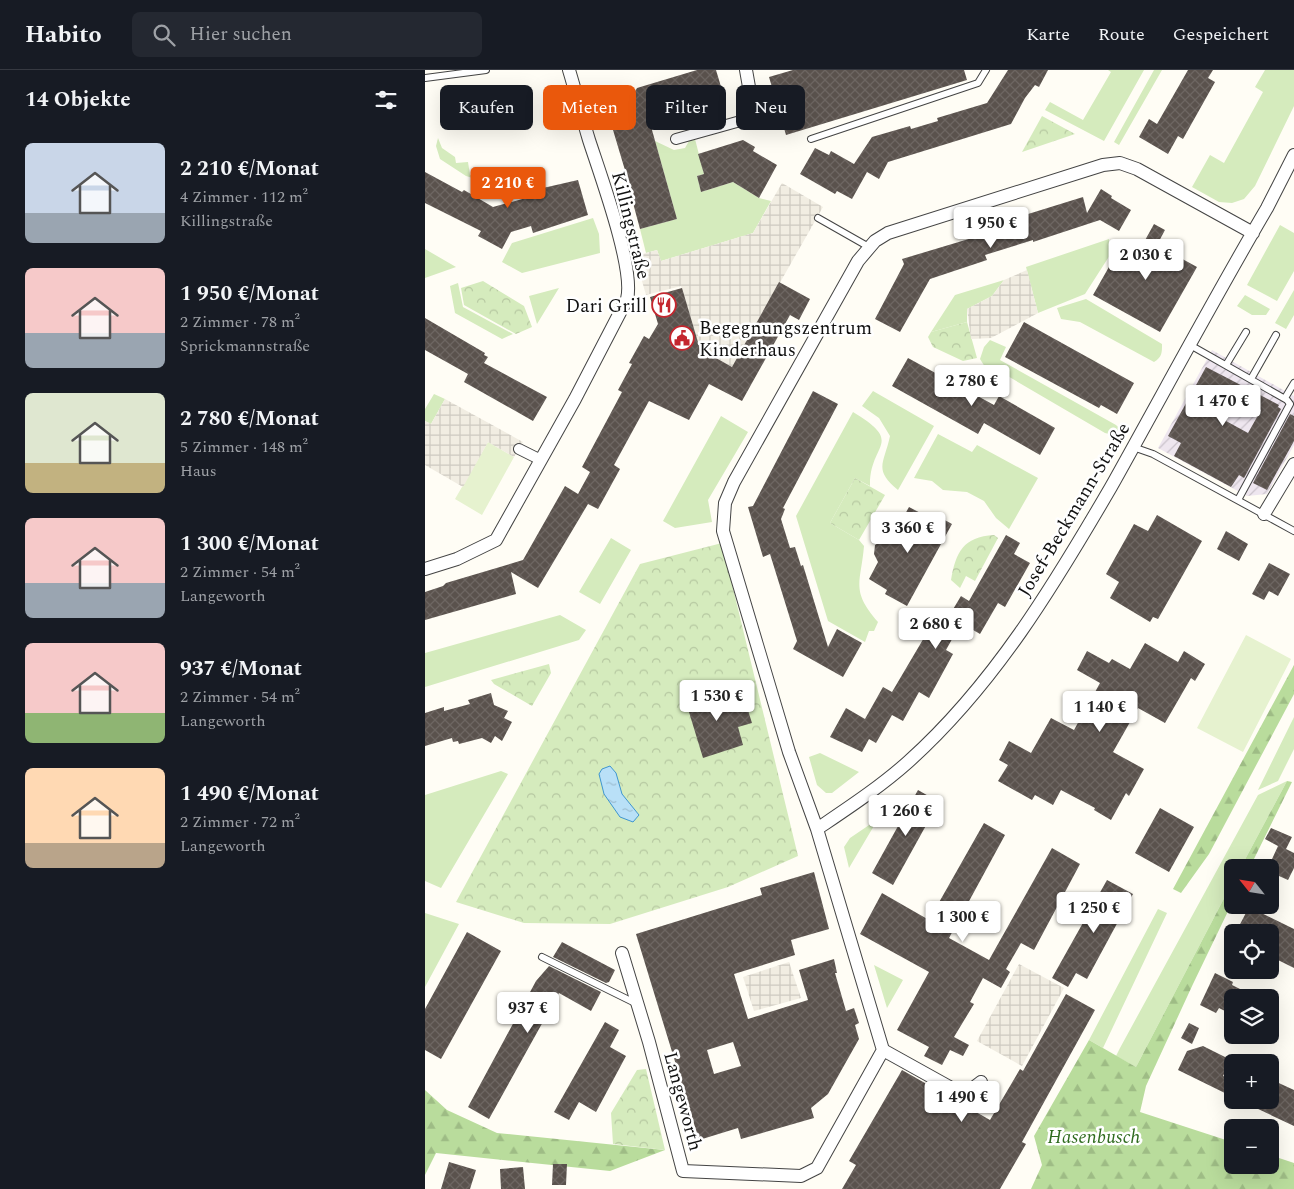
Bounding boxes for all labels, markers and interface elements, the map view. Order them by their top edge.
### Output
search box [132,12,482,57]
text: Habito [25,17,102,53]
text: Hier suchen [190,20,292,49]
icon: search [150,21,178,49]
text: Karte [1026,21,1070,48]
text: Route [1098,21,1145,48]
text: Gespeichert [1173,21,1269,48]
text: 14 Objekte [25,84,131,116]
chip: Kaufen [440,85,533,130]
chip: Mieten [543,85,636,130]
chip: Filter [646,85,726,130]
chip: Neu [736,85,805,130]
icon: filters [372,86,400,114]
text: 2 210 €/Monat [180,153,319,185]
icon: home [65,163,125,223]
pin: 2 210 € [462,166,554,209]
street label: Killingstraße [603,168,658,282]
text: 2 210 € [482,171,534,195]
text: 4 Zimmer · 112 m² [180,185,308,209]
pin: 1 950 € [945,206,1037,249]
text: Killingstraße [180,209,273,233]
text: 1 950 € [965,211,1017,235]
pin: 2 030 € [1100,238,1192,281]
text: 2 030 € [1120,243,1172,267]
text: 1 950 €/Monat [180,278,319,310]
icon: home [65,288,125,348]
place label: Dari Grill [565,292,647,321]
restaurant icon: Dari Grill [651,292,677,318]
text: 2 Zimmer · 78 m² [180,310,300,334]
place label: Begegnungszentrum Kinderhaus [699,314,872,365]
public building icon: Begegnungszentrum Kinderhaus [669,325,695,351]
text: Sprickmannstraße [180,334,310,358]
pin: 2 780 € [926,364,1018,407]
text: 2 780 € [946,369,998,393]
pin: 1 470 € [1177,384,1269,427]
text: 1 470 € [1197,389,1249,413]
text: 2 780 €/Monat [180,403,319,435]
icon: home [65,413,125,473]
street label: Josef-Beckmann-Straße [1011,417,1138,603]
text: 5 Zimmer · 148 m² [180,435,308,459]
text: Haus [180,459,217,483]
pin: 3 360 € [862,512,954,554]
text: 3 360 € [882,516,934,540]
text: 1 300 €/Monat [180,528,319,560]
icon: home [65,538,125,598]
text: 2 Zimmer · 54 m² [180,560,300,584]
text: Langeworth [180,584,266,608]
pin: 2 680 € [890,608,982,650]
text: 2 680 € [910,612,962,636]
text: 937 €/Monat [180,653,302,685]
icon: home [65,663,125,723]
pin: 1 530 € [671,680,763,722]
text: 1 530 € [691,684,743,708]
text: 2 Zimmer · 54 m² [180,685,300,709]
pin: 1 140 € [1054,690,1146,733]
text: 1 140 € [1074,695,1126,719]
text: Langeworth [180,709,266,733]
text: 1 490 €/Monat [180,778,319,810]
icon: home [65,788,125,848]
pin: 1 260 € [860,794,952,837]
text: 1 260 € [880,799,932,823]
text: 2 Zimmer · 72 m² [180,810,300,834]
text: Langeworth [180,834,266,858]
north arrow [1224,859,1279,914]
map controls [1224,859,1279,1174]
pin: 1 250 € [1048,892,1140,934]
text: 1 250 € [1068,896,1120,920]
pin: 1 300 € [917,900,1009,943]
text: 1 300 € [937,905,989,929]
button: locate [1224,924,1279,979]
button: layers [1224,989,1279,1044]
pin: 937 € [493,992,563,1034]
text: 937 € [508,996,548,1020]
street label: Langeworth [655,1049,710,1154]
button: + [1224,1054,1279,1109]
pin: 1 490 € [916,1080,1008,1123]
text: 1 490 € [936,1085,988,1109]
button: − [1224,1119,1279,1174]
park label: Hasenbusch [1048,1123,1141,1152]

